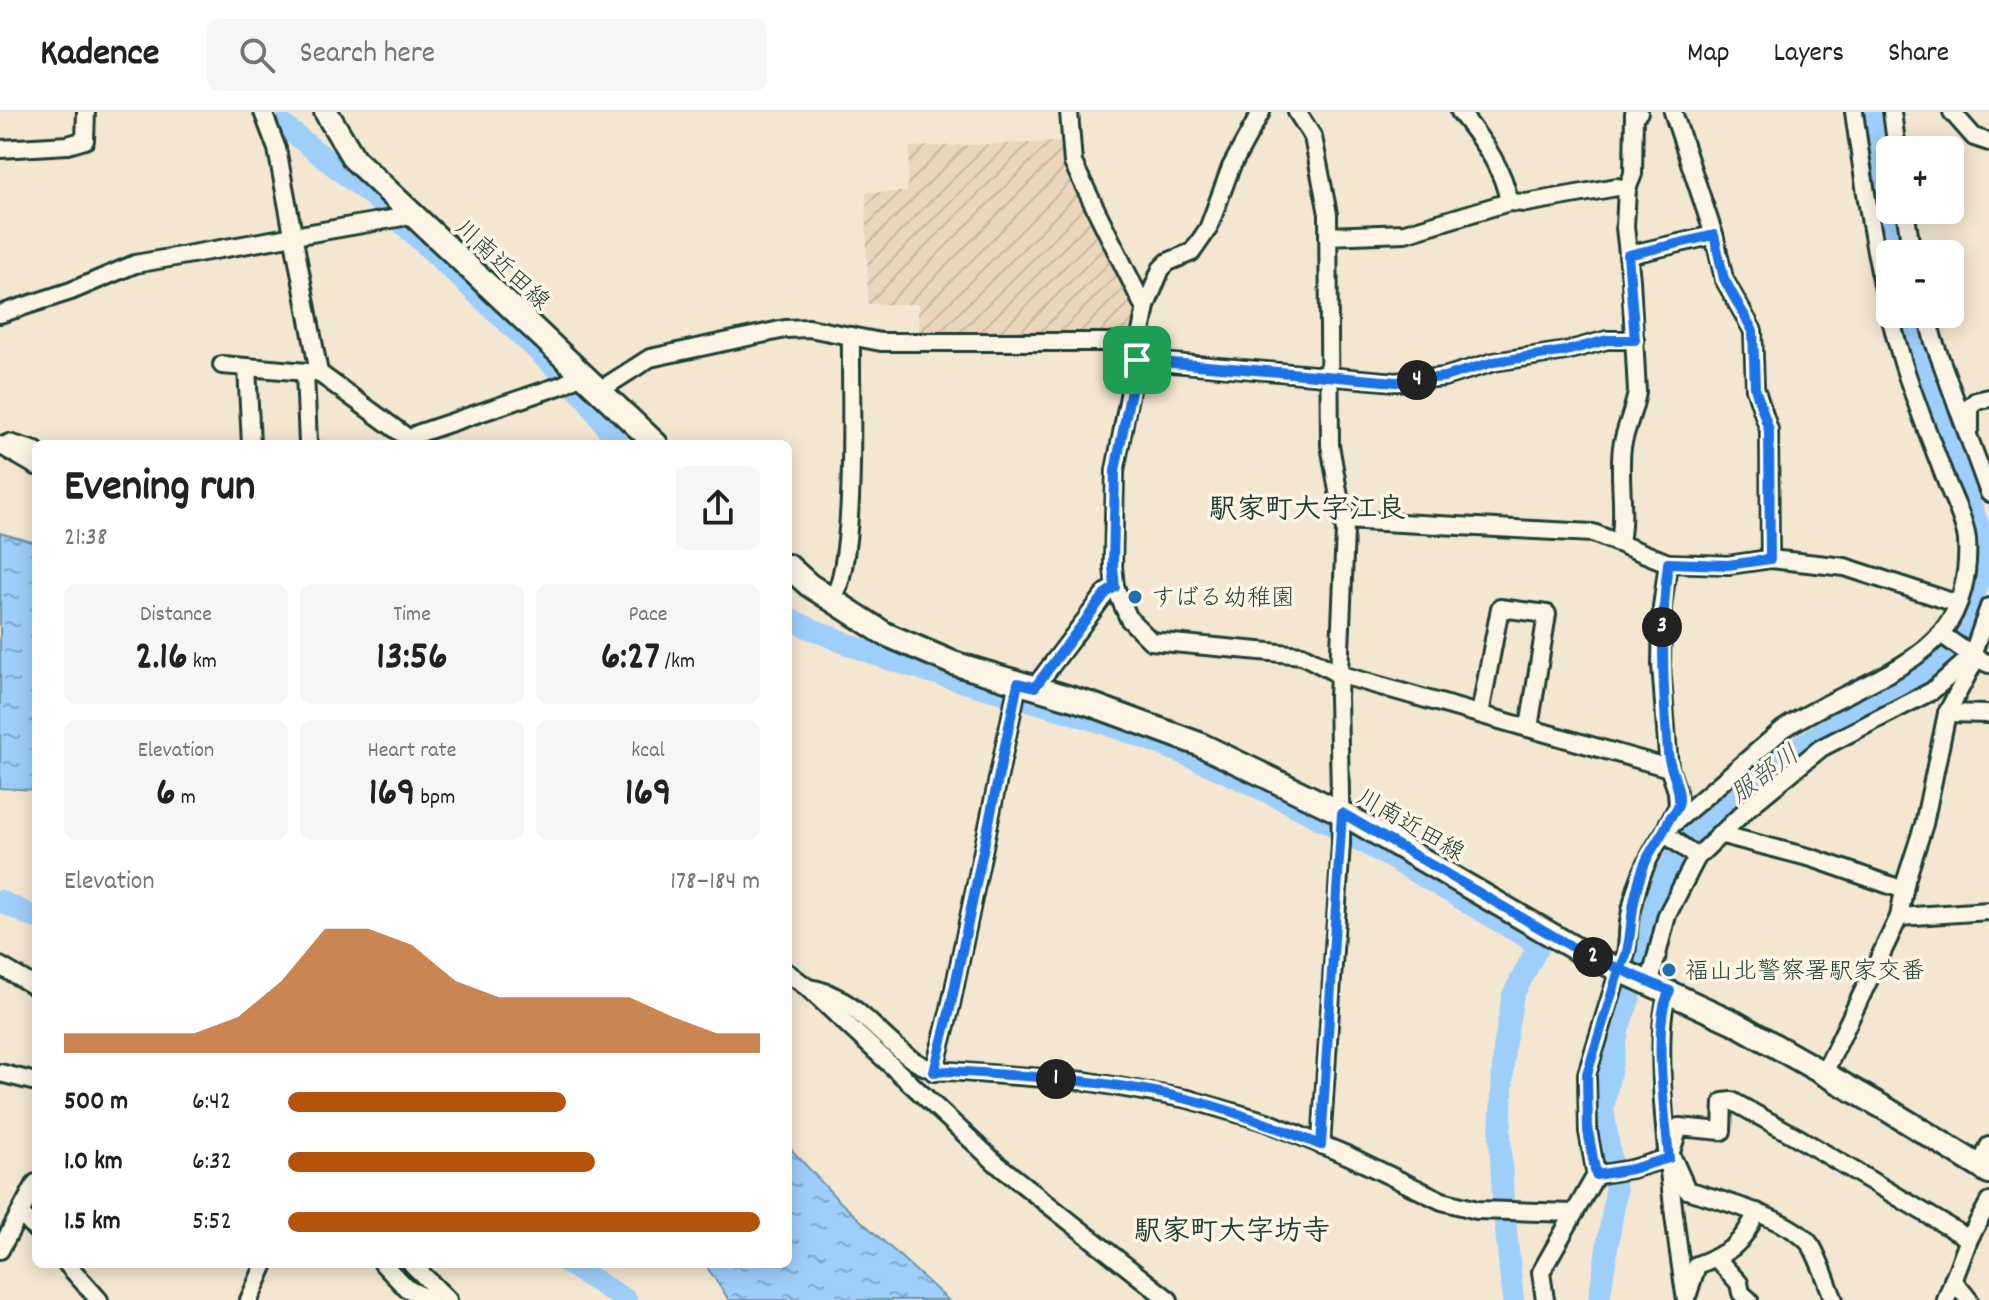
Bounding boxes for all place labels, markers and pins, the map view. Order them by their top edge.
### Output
pin [1103,326,1171,394]
pin: 4 [1397,360,1437,400]
place label: すばる幼稚園 [1151,583,1295,617]
marker: すばる幼稚園 [1126,588,1144,606]
pin: 3 [1642,607,1682,647]
pin: 2 [1573,937,1613,977]
place label: 福山北警察署駅家交番 [1685,956,1925,990]
marker: 福山北警察署駅家交番 [1660,961,1678,979]
pin: 1 [1036,1059,1076,1099]

